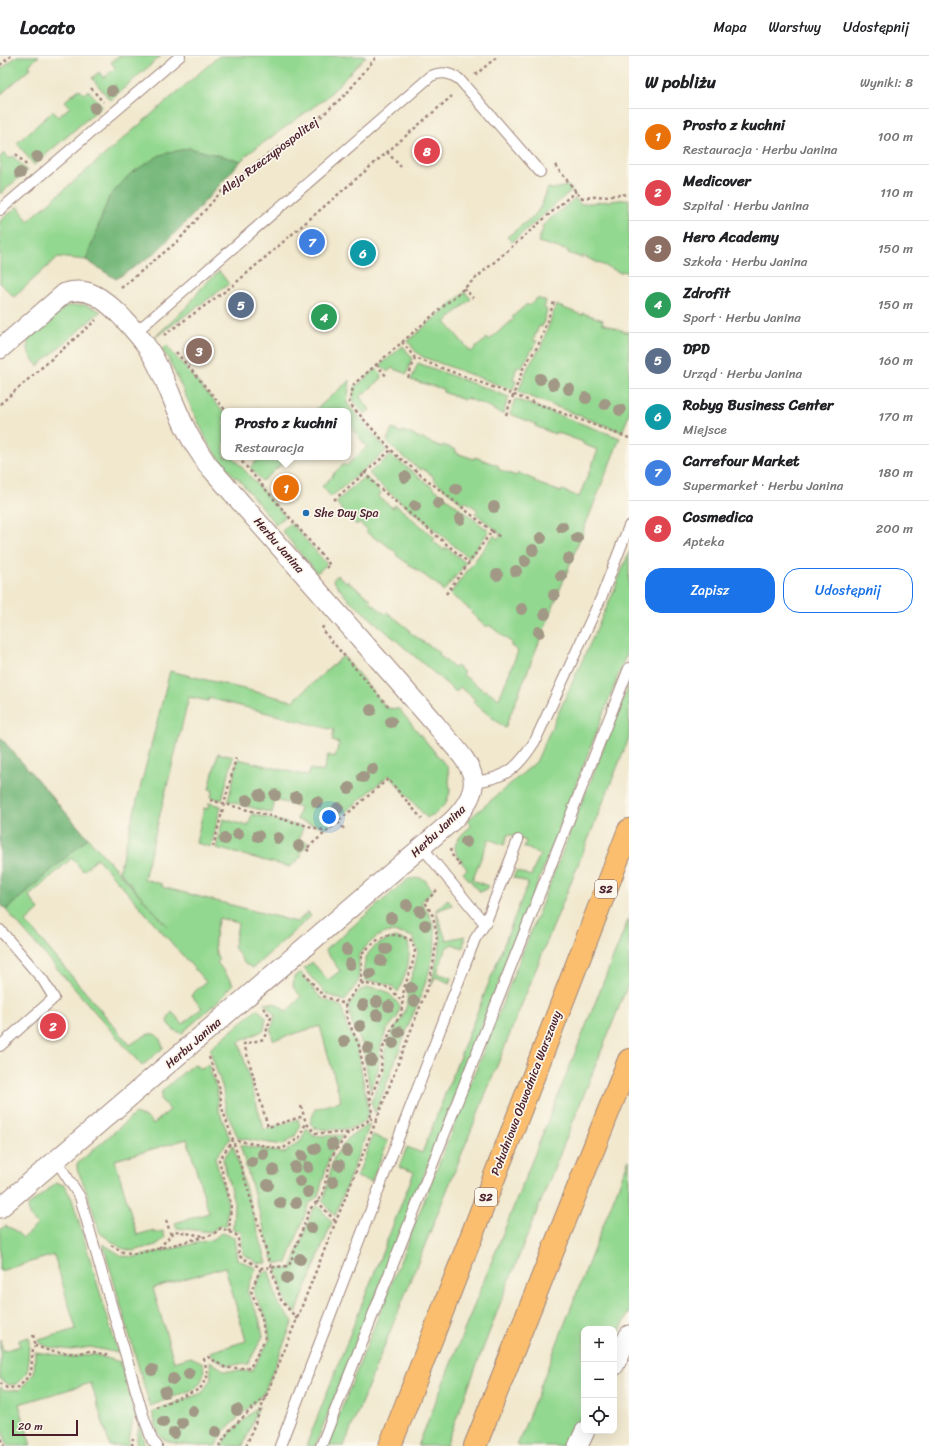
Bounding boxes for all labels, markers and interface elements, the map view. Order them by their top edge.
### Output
text: Locato [20,11,75,44]
text: Mapa [714,15,746,40]
text: Warstwy [768,15,821,40]
text: Udostępnij [843,15,909,40]
text: W pobliżu [645,67,716,97]
text: Wyniki: 8 [860,71,913,94]
street label: Aleja Rzeczypospolitej [214,111,324,201]
text: Prosto z kuchni [683,112,785,138]
text: 1 [655,125,661,148]
text: 100 m [878,125,913,148]
pin: 8 [414,136,440,166]
text: Restauracja · Herbu Janina [683,138,837,161]
text: Medicover [683,168,751,194]
text: 2 [654,181,662,204]
text: 110 m [880,181,913,204]
text: Szpital · Herbu Janina [683,194,809,217]
text: Hero Academy [683,224,779,250]
pin: 7 [299,227,325,257]
text: 3 [654,237,662,260]
text: 150 m [878,237,913,260]
pin: 6 [350,238,376,268]
text: Szkoła · Herbu Janina [683,250,807,273]
text: Zdrofit [683,280,730,306]
pin: 5 [228,290,254,320]
text: 4 [654,293,662,316]
text: 150 m [878,293,913,316]
pin: 4 [311,302,337,332]
text: Sport · Herbu Janina [683,306,801,329]
pin: 3 [186,336,212,366]
text: DPD [683,336,710,362]
text: 5 [654,349,662,372]
text: 160 m [878,349,913,372]
text: Urząd · Herbu Janina [683,362,802,385]
text: Robyg Business Center [683,392,833,418]
text: 6 [654,405,662,428]
text: 170 m [878,405,913,428]
popup [221,408,351,460]
text: Prosto z kuchni [235,410,337,436]
text: Miejsce [683,418,727,441]
text: Restauracja [235,436,304,459]
text: Carrefour Market [683,448,800,474]
text: 7 [654,461,662,484]
text: 180 m [878,461,913,484]
pin: 1 [273,473,299,503]
text: Supermarket · Herbu Janina [683,474,843,497]
place label: She Day Spa [314,502,378,524]
text: Cosmedica [683,504,753,530]
marker: She Day Spa [301,508,311,518]
street label: Herbu Janina [248,512,311,579]
text: 8 [654,517,662,540]
text: 200 m [876,517,913,540]
text: Apteka [683,530,724,553]
button: Zapisz [645,568,775,613]
button: Udostępnij [783,568,913,613]
street label: Herbu Janina [405,799,472,863]
your location [319,807,339,827]
road number: S2 [595,880,617,898]
street label: Południowa Obwodnica Warszawy [484,1007,568,1179]
pin: 2 [40,1011,66,1041]
street label: Herbu Janina [160,1011,227,1074]
road number: S2 [475,1188,497,1206]
map controls [581,1326,617,1434]
button: + [581,1326,617,1362]
button: − [581,1362,617,1398]
button: locate [581,1398,617,1434]
text: 20 m [18,1417,43,1436]
scale bar [12,1418,78,1437]

